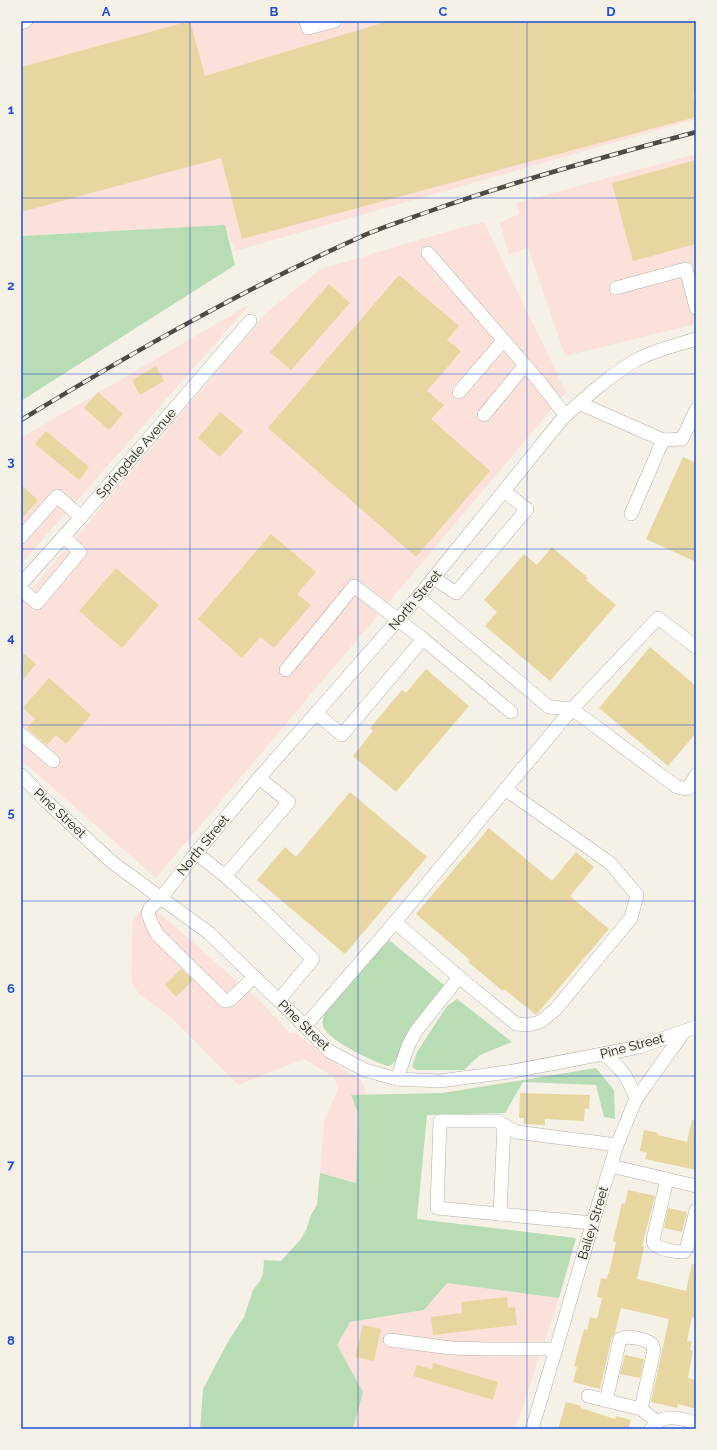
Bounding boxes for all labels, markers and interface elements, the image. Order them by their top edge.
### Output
text: A [102,4,111,19]
text: B [270,4,279,19]
text: C [439,4,448,19]
text: D [606,4,616,19]
text: 1 [8,102,15,117]
text: 2 [7,278,15,293]
street label: Springdale Avenue [93,405,179,501]
text: 3 [7,454,15,469]
street label: North Street [386,567,445,633]
text: 4 [7,630,15,645]
street label: Pine Street [31,785,90,841]
text: 5 [7,805,15,820]
street label: North Street [174,811,232,878]
text: 6 [7,981,15,996]
street label: Pine Street [275,997,333,1054]
street label: Pine Street [598,1030,666,1062]
text: 7 [7,1157,15,1172]
street label: Bailey Street [575,1184,611,1261]
text: 8 [7,1333,15,1348]

